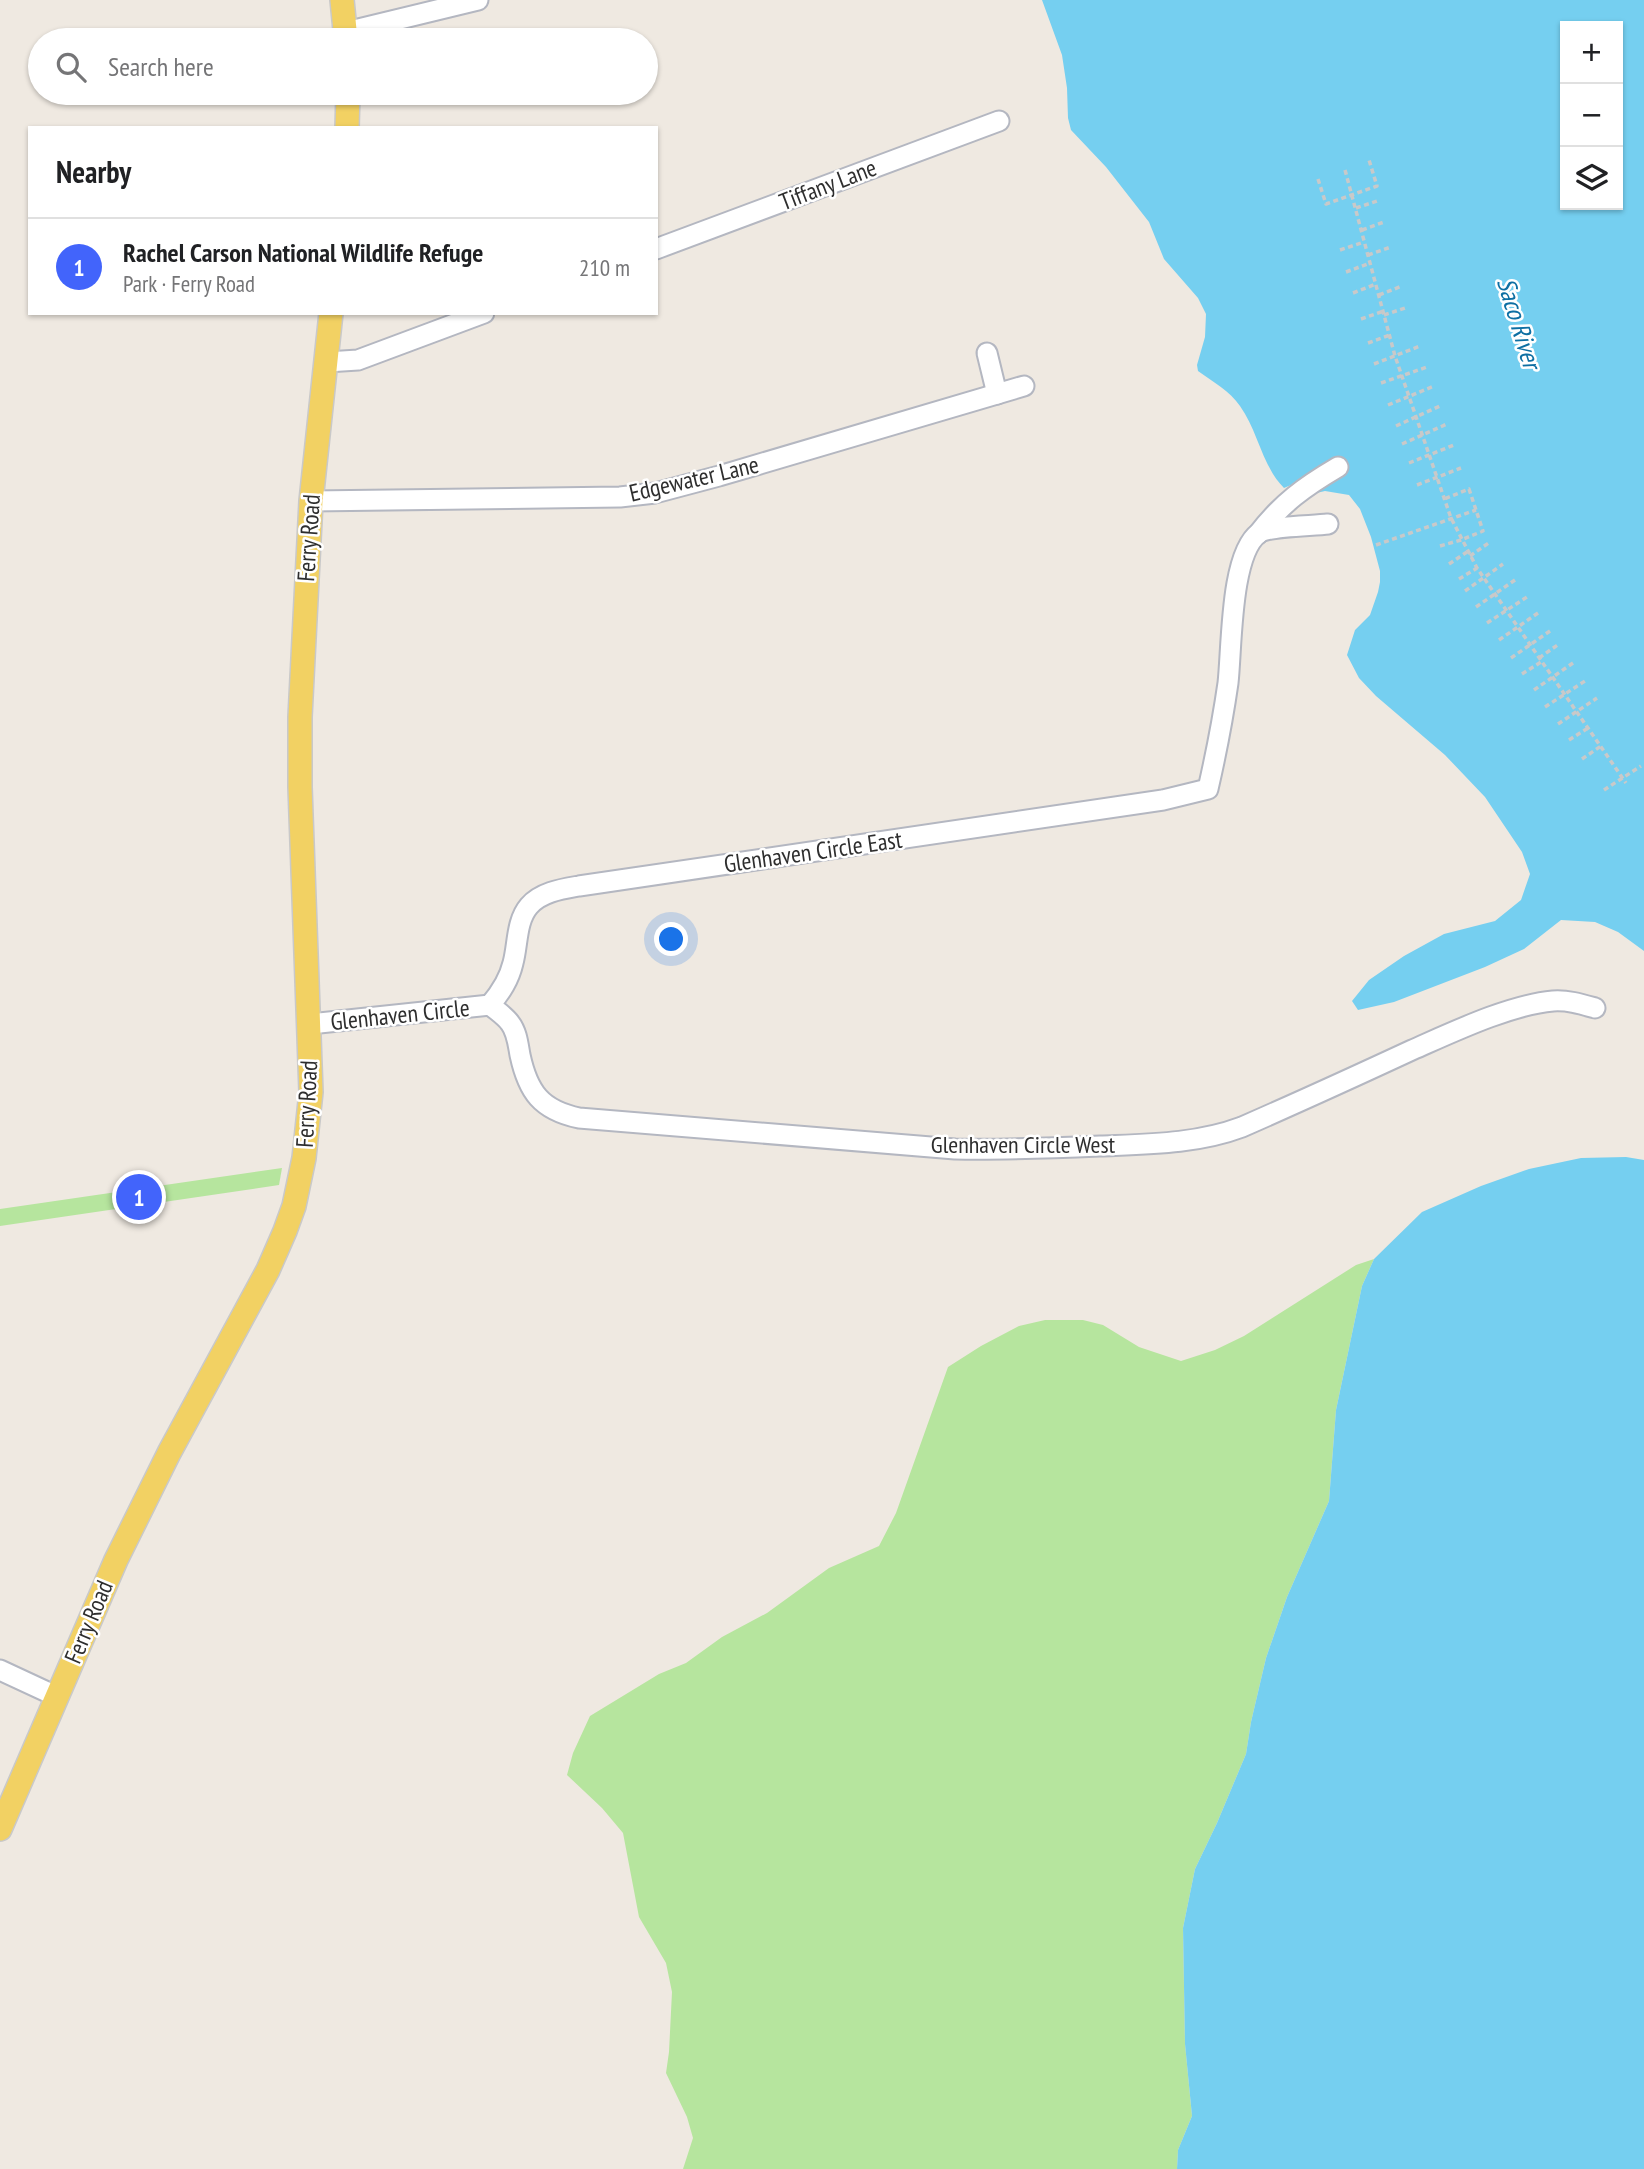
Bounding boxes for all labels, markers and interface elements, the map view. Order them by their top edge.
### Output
map controls [1560,21,1623,210]
button: + [1560,21,1623,84]
search box [28,28,658,105]
icon: search [52,48,90,86]
text: Search here [108,50,214,83]
button: − [1560,84,1623,147]
button: layers [1560,147,1623,210]
text: Nearby [56,152,131,191]
street label: Tiffany Lane [775,152,881,217]
text: Rachel Carson National Wildlife Refuge [123,236,483,269]
text: 1 [74,253,85,282]
text: 210 m [579,253,630,282]
text: Park · Ferry Road [123,269,255,298]
water label: Saco River [1490,273,1550,376]
street label: Edgewater Lane [626,449,762,508]
street label: Ferry Road [290,493,327,583]
street label: Glenhaven Circle East [722,824,904,879]
your location [654,922,688,956]
street label: Glenhaven Circle [329,992,471,1037]
street label: Ferry Road [289,1060,324,1148]
street label: Glenhaven Circle West [931,1129,1116,1160]
pin: 1 [116,1171,162,1223]
street label: Ferry Road [57,1576,120,1668]

